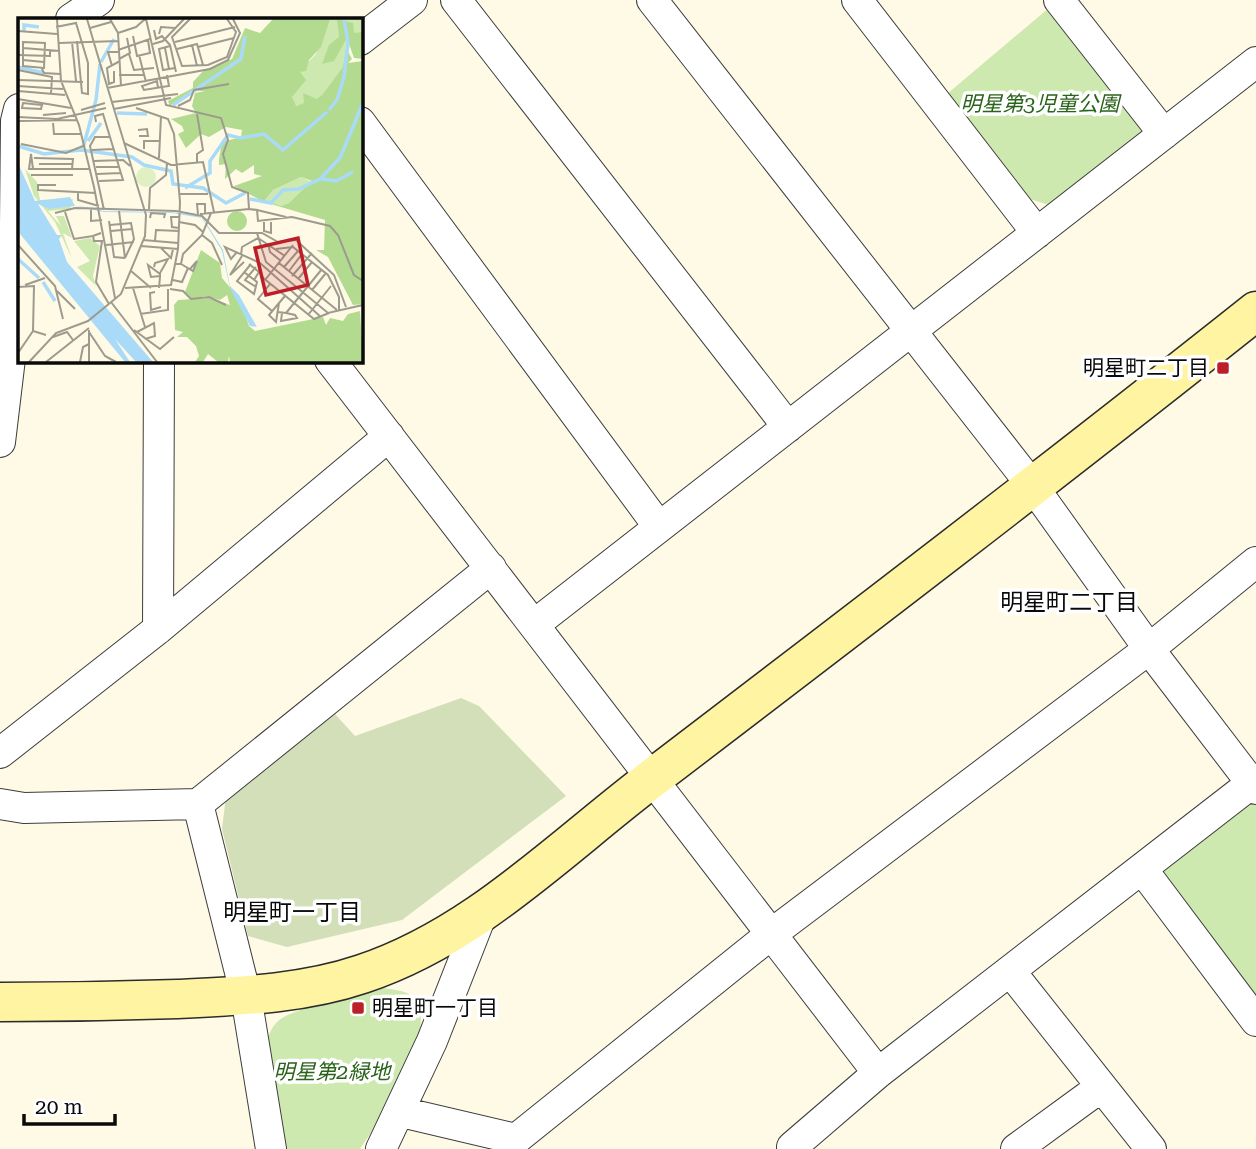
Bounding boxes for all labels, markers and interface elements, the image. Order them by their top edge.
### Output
inset map [18,18,362,362]
park label: 明星第3児童公園 [961,92,1122,116]
place label: 明星町二丁目 [1083,356,1209,380]
marker: 明星町二丁目 [1215,360,1231,376]
district label: 明星町二丁目 [1000,589,1138,616]
district label: 明星町一丁目 [223,899,361,926]
place label: 明星町一丁目 [372,996,498,1020]
marker: 明星町一丁目 [350,1000,366,1016]
park label: 明星第2緑地 [274,1060,392,1084]
scale bar [24,1082,116,1126]
text: 20 m [35,1095,83,1119]

